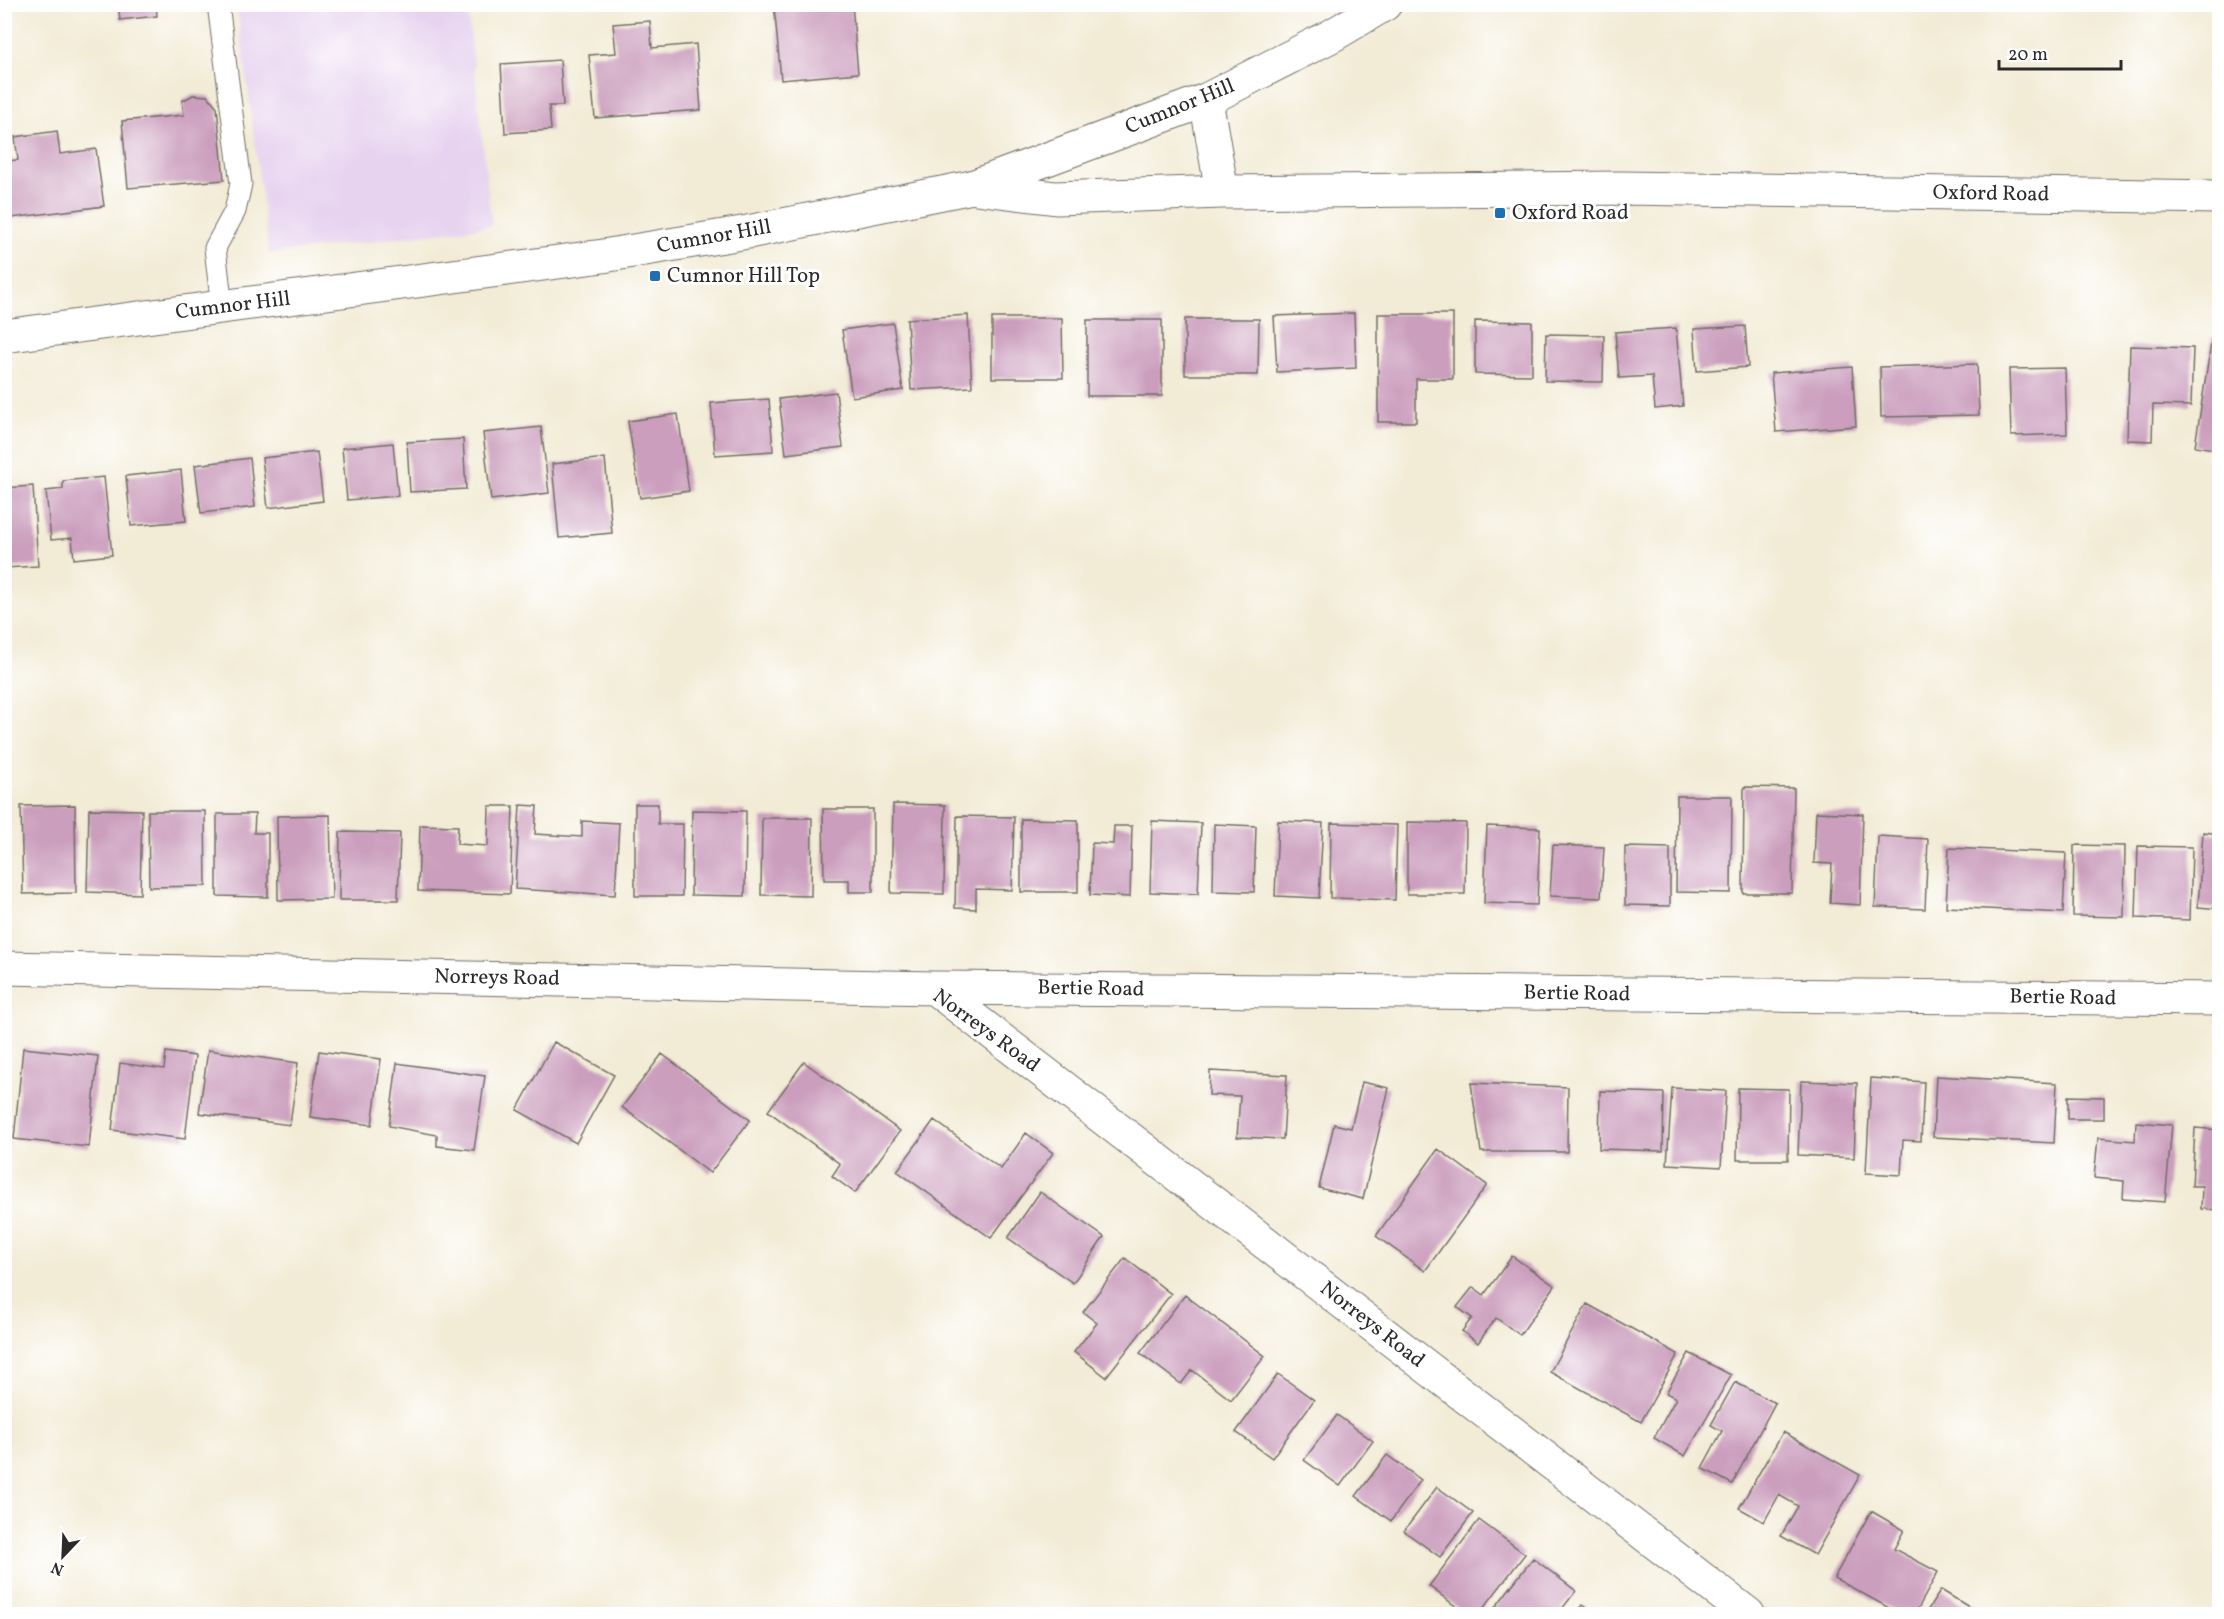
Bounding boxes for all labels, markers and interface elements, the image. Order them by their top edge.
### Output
scale bar [1999,33,2120,71]
text: 20 m [2008,43,2048,68]
street label: Cumnor Hill [1121,72,1239,142]
street label: Oxford Road [1932,178,2050,210]
place label: Oxford Road [1512,199,1629,228]
marker: Oxford Road [1493,206,1507,220]
street label: Cumnor Hill [655,213,773,261]
place label: Cumnor Hill Top [667,262,820,291]
marker: Cumnor Hill Top [648,269,662,283]
street label: Cumnor Hill [174,285,292,327]
street label: Norreys Road [434,962,560,994]
street label: Bertie Road [1037,974,1145,1004]
street label: Bertie Road [1523,979,1631,1009]
street label: Norreys Road [926,982,1046,1080]
street label: Bertie Road [2009,983,2117,1013]
street label: Norreys Road [1313,1275,1431,1375]
north arrow [33,1526,93,1586]
text: N [48,1555,68,1580]

